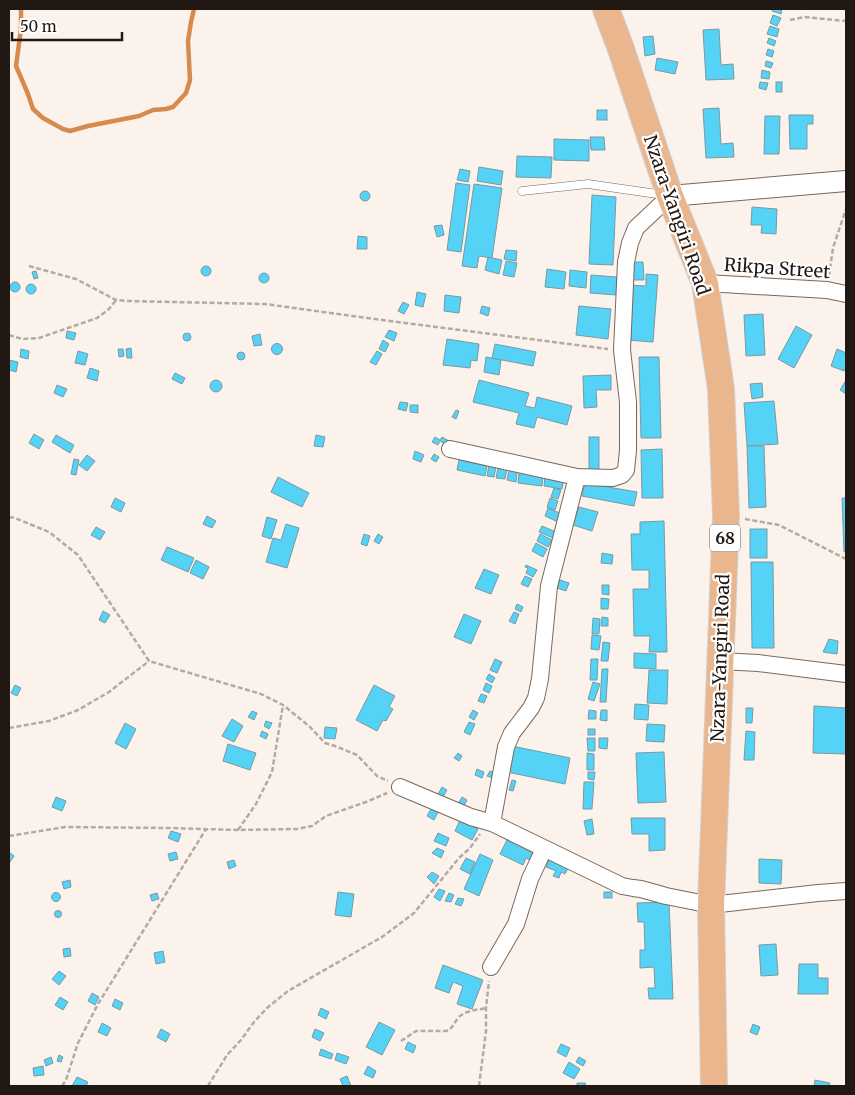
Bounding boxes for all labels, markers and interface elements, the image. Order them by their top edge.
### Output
scale bar [12,10,122,42]
text: 50 m [20,17,57,36]
street label: Nzara-Yangiri Road [639,132,715,298]
street label: Rikpa Street [723,253,831,283]
road number: 68 [710,524,740,552]
street label: Nzara-Yangiri Road [706,573,734,742]

